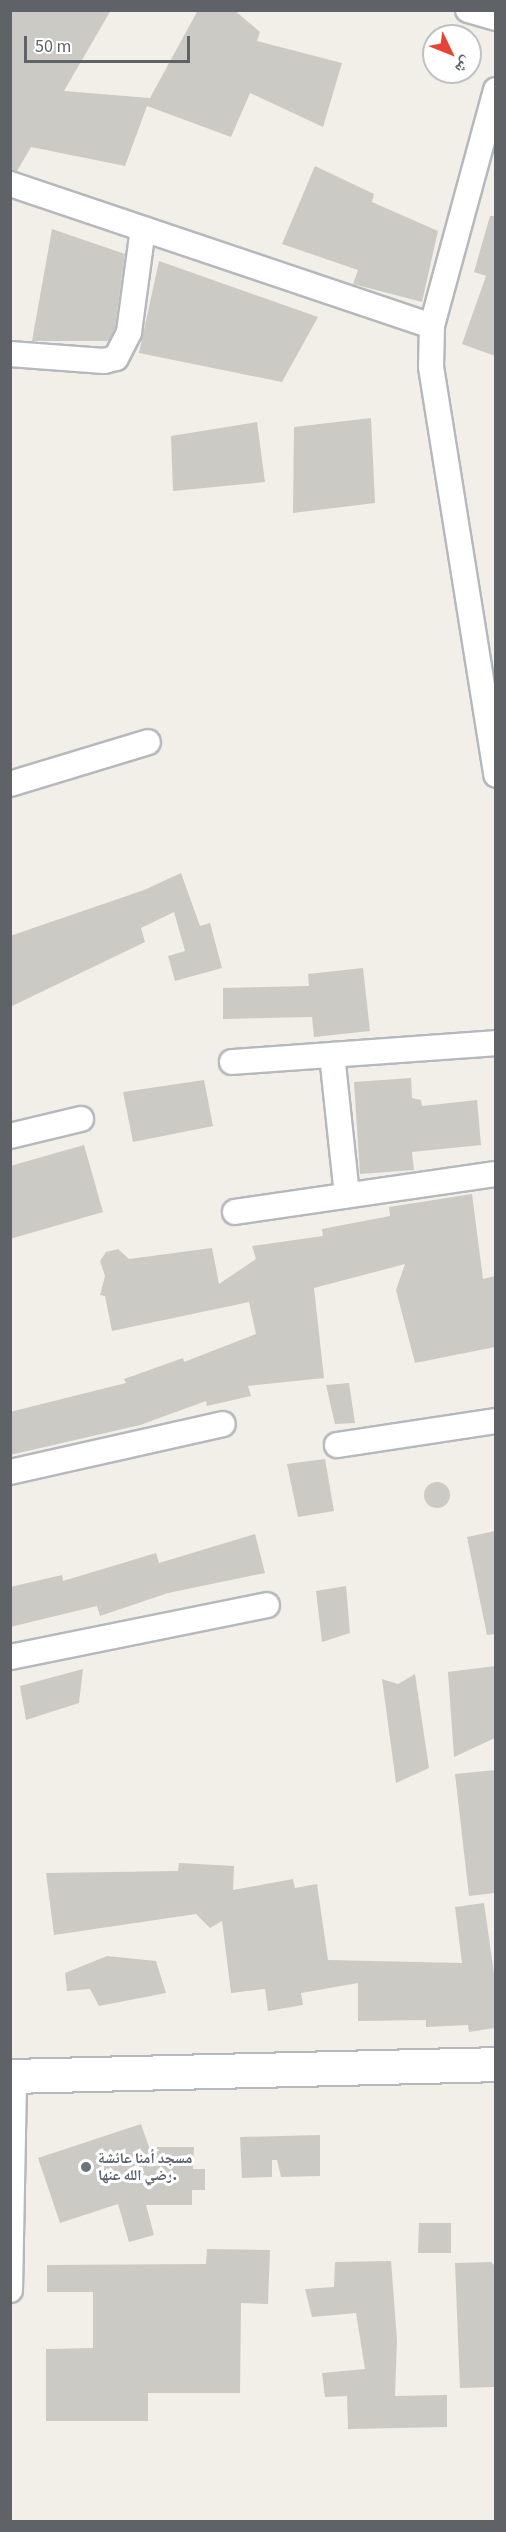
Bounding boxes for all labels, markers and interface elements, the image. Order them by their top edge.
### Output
scale bar [27,24,194,62]
north arrow [422,24,482,84]
text: 50 m [35,34,71,59]
text: ش [450,51,478,79]
place label: مسجد أمنا عائشة رضي الله عنها. [98,2149,192,2184]
marker: مسجد أمنا عائشة رضي الله عنها. [79,2160,93,2174]

